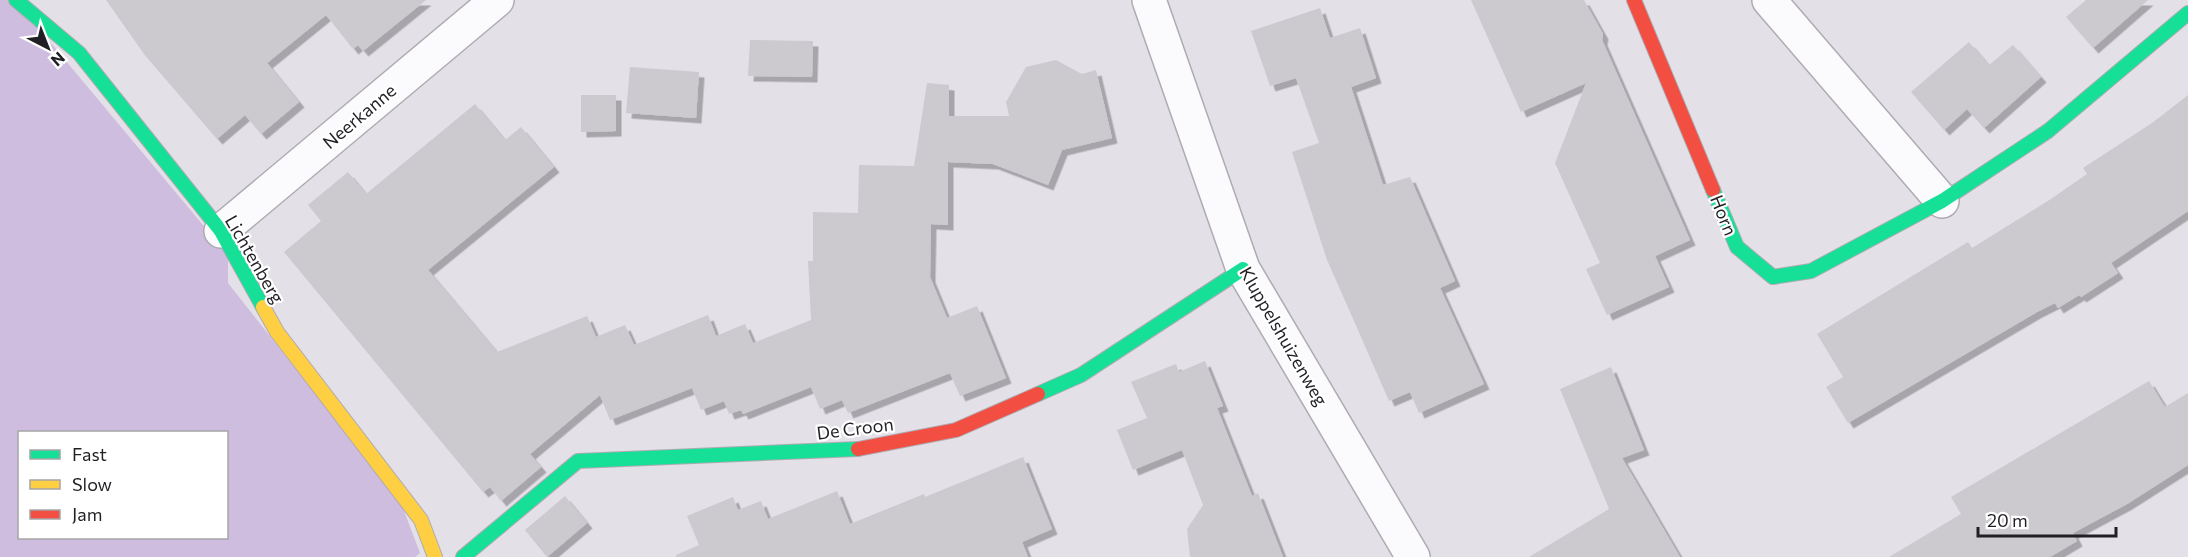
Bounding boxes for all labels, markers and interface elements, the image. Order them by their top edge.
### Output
north arrow [18,18,78,78]
text: N [48,48,69,71]
street label: Neerkanne [318,79,400,153]
street label: Horn [1706,192,1742,238]
street label: Lichtenberg [221,211,289,307]
street label: Kluppelshuizenweg [1235,262,1333,410]
street label: De Croon [815,412,895,444]
legend [18,431,228,539]
text: Fast [72,443,107,465]
text: Slow [72,473,112,495]
scale bar [1978,500,2116,538]
text: Jam [72,503,102,525]
text: 20 m [1987,509,2028,531]

